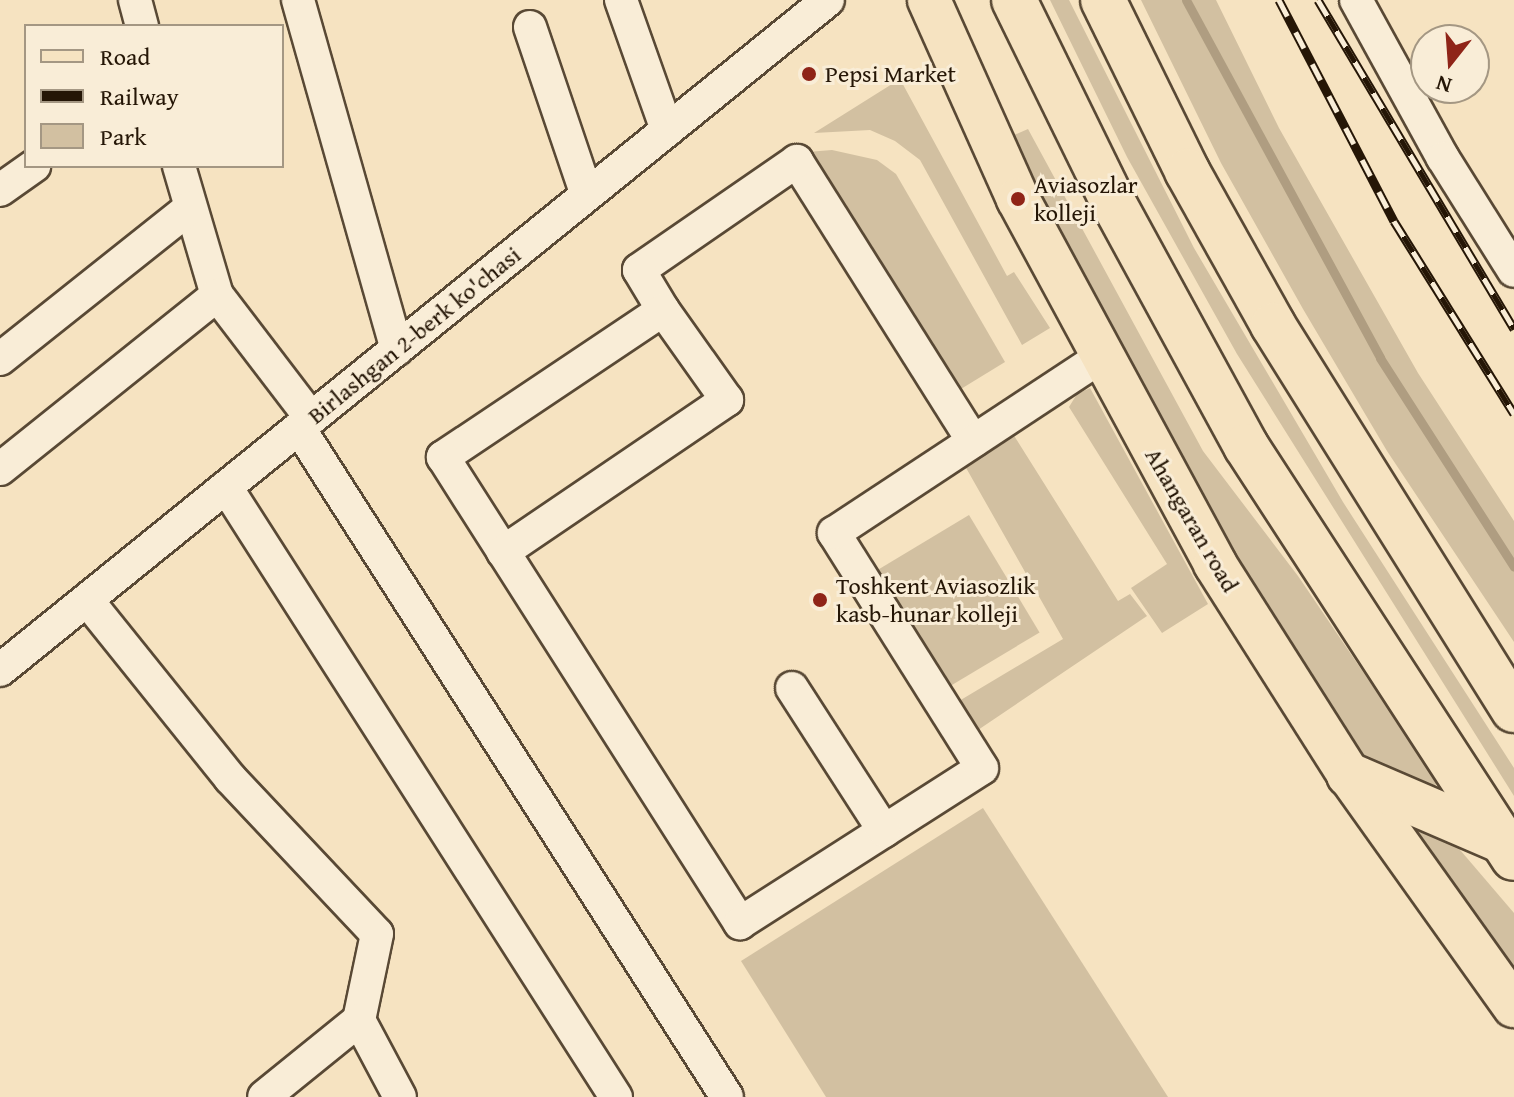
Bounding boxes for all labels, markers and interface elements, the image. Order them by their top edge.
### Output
legend [24,24,284,168]
north arrow [1410,24,1490,104]
text: Road [100,39,150,74]
place label: Pepsi Market [825,60,956,88]
marker: Pepsi Market [800,65,818,83]
text: N [1432,68,1455,102]
text: Railway [100,79,179,114]
text: Park [100,119,146,154]
place label: Aviasozlar kolleji [1034,171,1138,227]
marker: Aviasozlar kolleji [1009,190,1027,208]
street label: Birlashgan 2-berk ko'chasi [302,240,526,430]
street label: Ahangaran road [1139,443,1245,597]
place label: Toshkent Aviasozlik kasb-hunar kolleji [836,572,1035,628]
marker: Toshkent Aviasozlik kasb-hunar kolleji [811,591,829,609]

